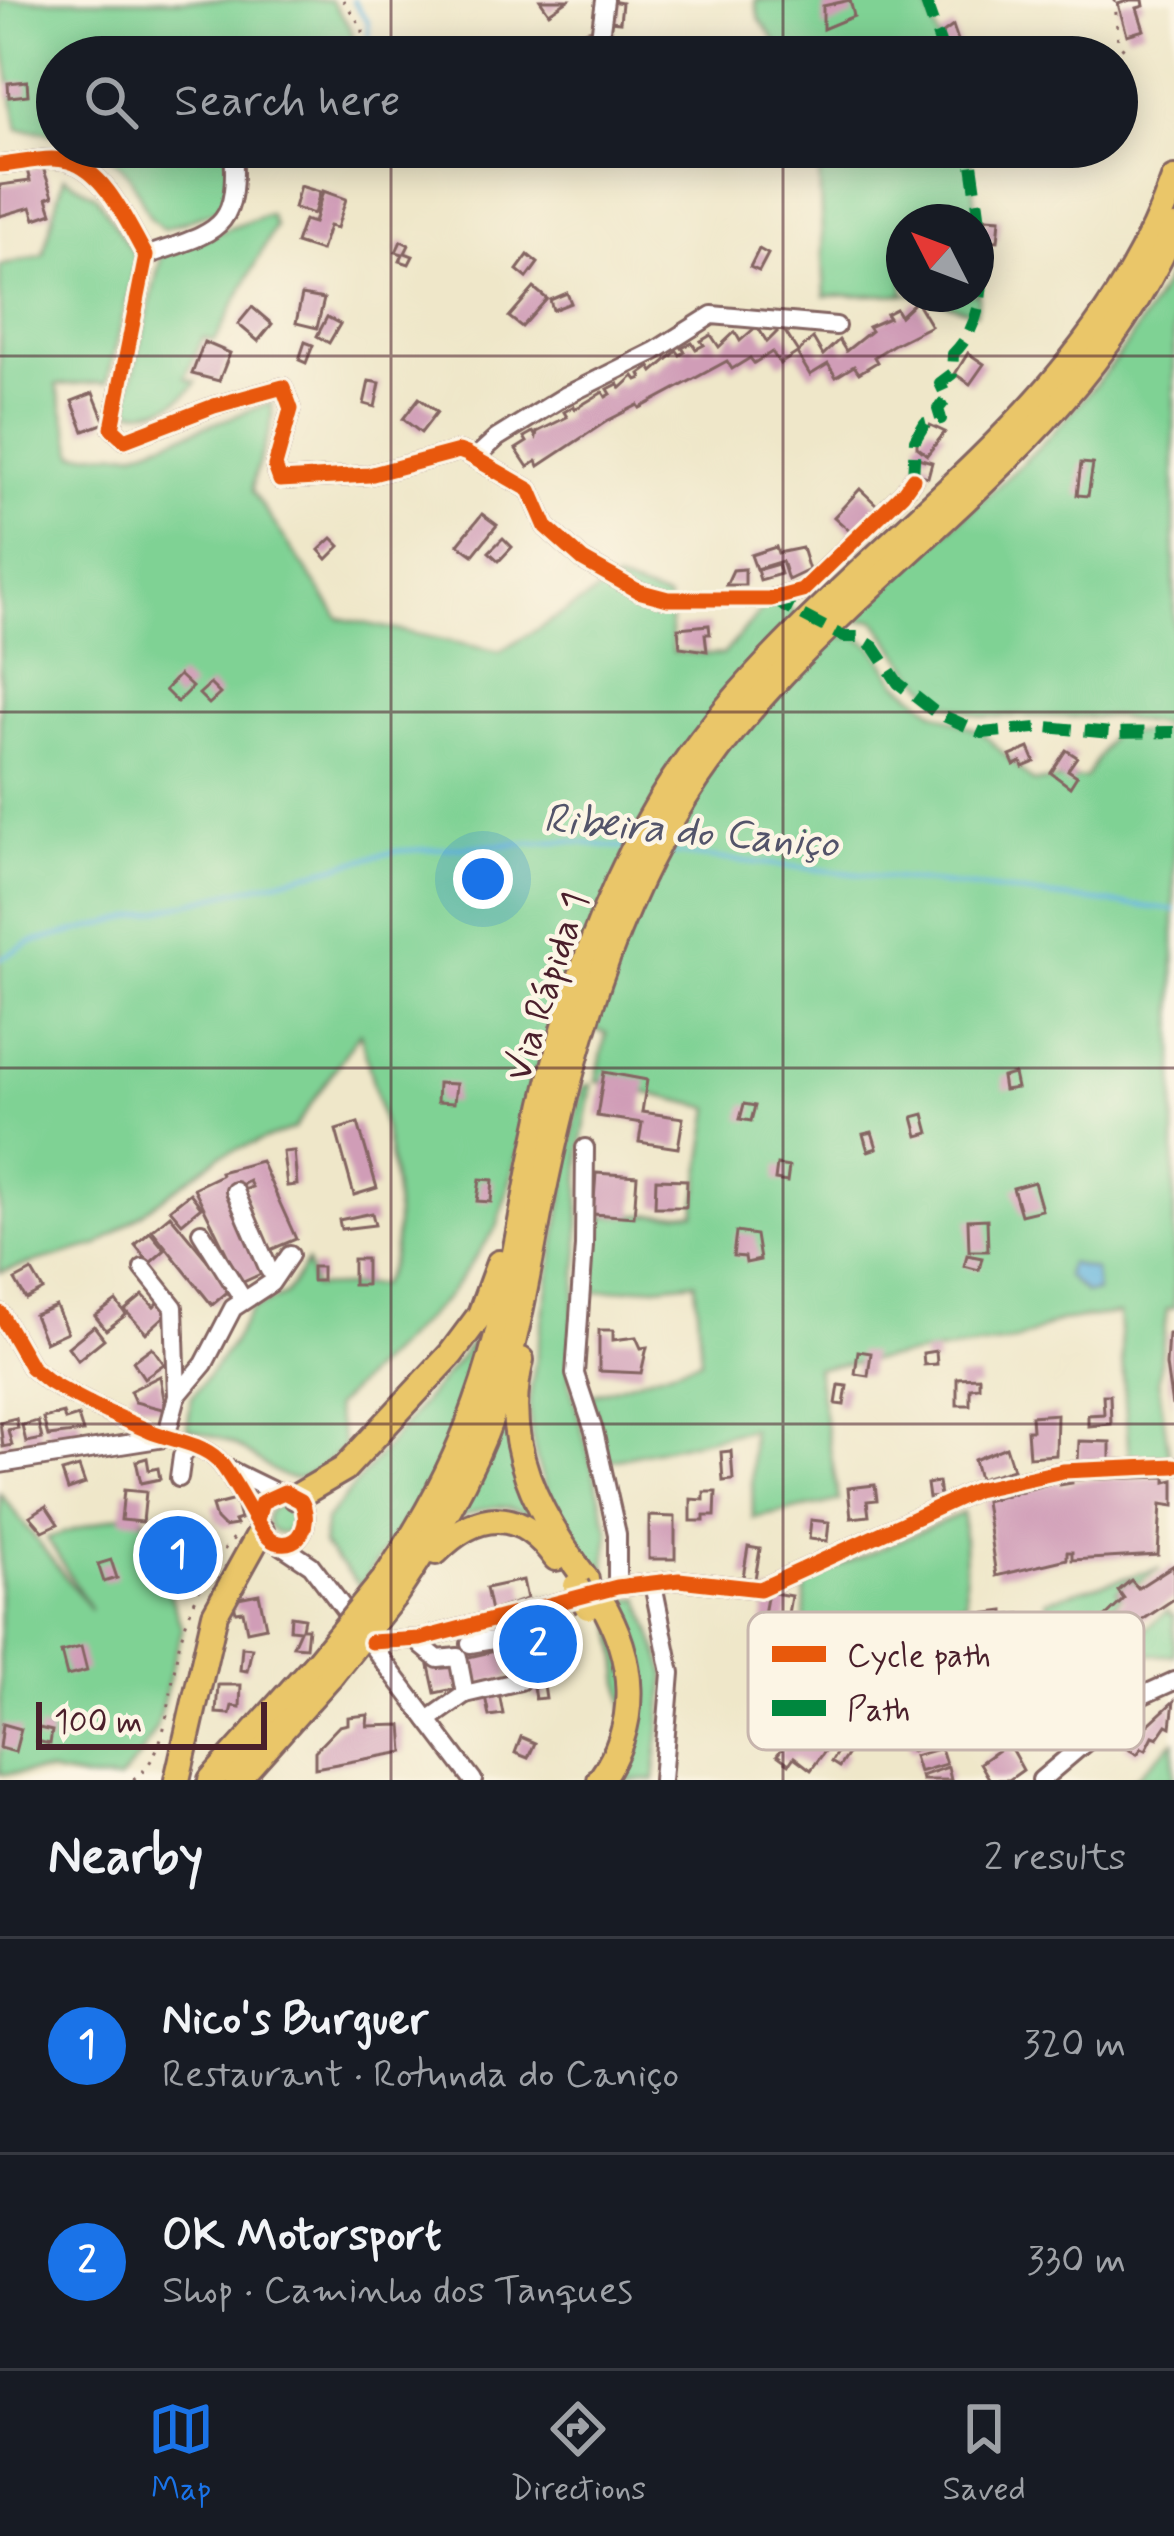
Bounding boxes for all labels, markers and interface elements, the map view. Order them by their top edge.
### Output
search box [36,36,1138,168]
icon: search [78,69,144,135]
text: Search here [174,73,401,132]
north arrow [886,204,994,312]
water label: Ribeira do Caniço [541,792,841,873]
your location [453,849,513,909]
street label: Via Rápida 1 [494,886,603,1088]
pin: 1 [139,1510,217,1600]
pin: 2 [499,1599,577,1689]
legend [748,1612,1144,1750]
text: Cycle path [847,1635,991,1679]
text: Path [847,1689,910,1733]
scale bar [36,1696,267,1749]
text: 100 m [54,1701,143,1745]
text: Nearby [48,1825,203,1891]
text: 2 results [984,1833,1126,1884]
text: Nico's Burguer [162,1991,428,2050]
text: 1 [78,2020,96,2071]
text: 320 m [1023,2020,1126,2071]
text: Restaurant · Rotunda do Caniço [162,2050,679,2101]
text: OK Motorsport [162,2207,442,2266]
text: 2 [77,2236,97,2287]
text: 330 m [1027,2236,1126,2287]
text: Shop · Caminho dos Tanques [162,2266,633,2317]
tab: Map [148,2396,214,2512]
tab: Directions [510,2396,646,2512]
tab: Saved [942,2396,1026,2512]

